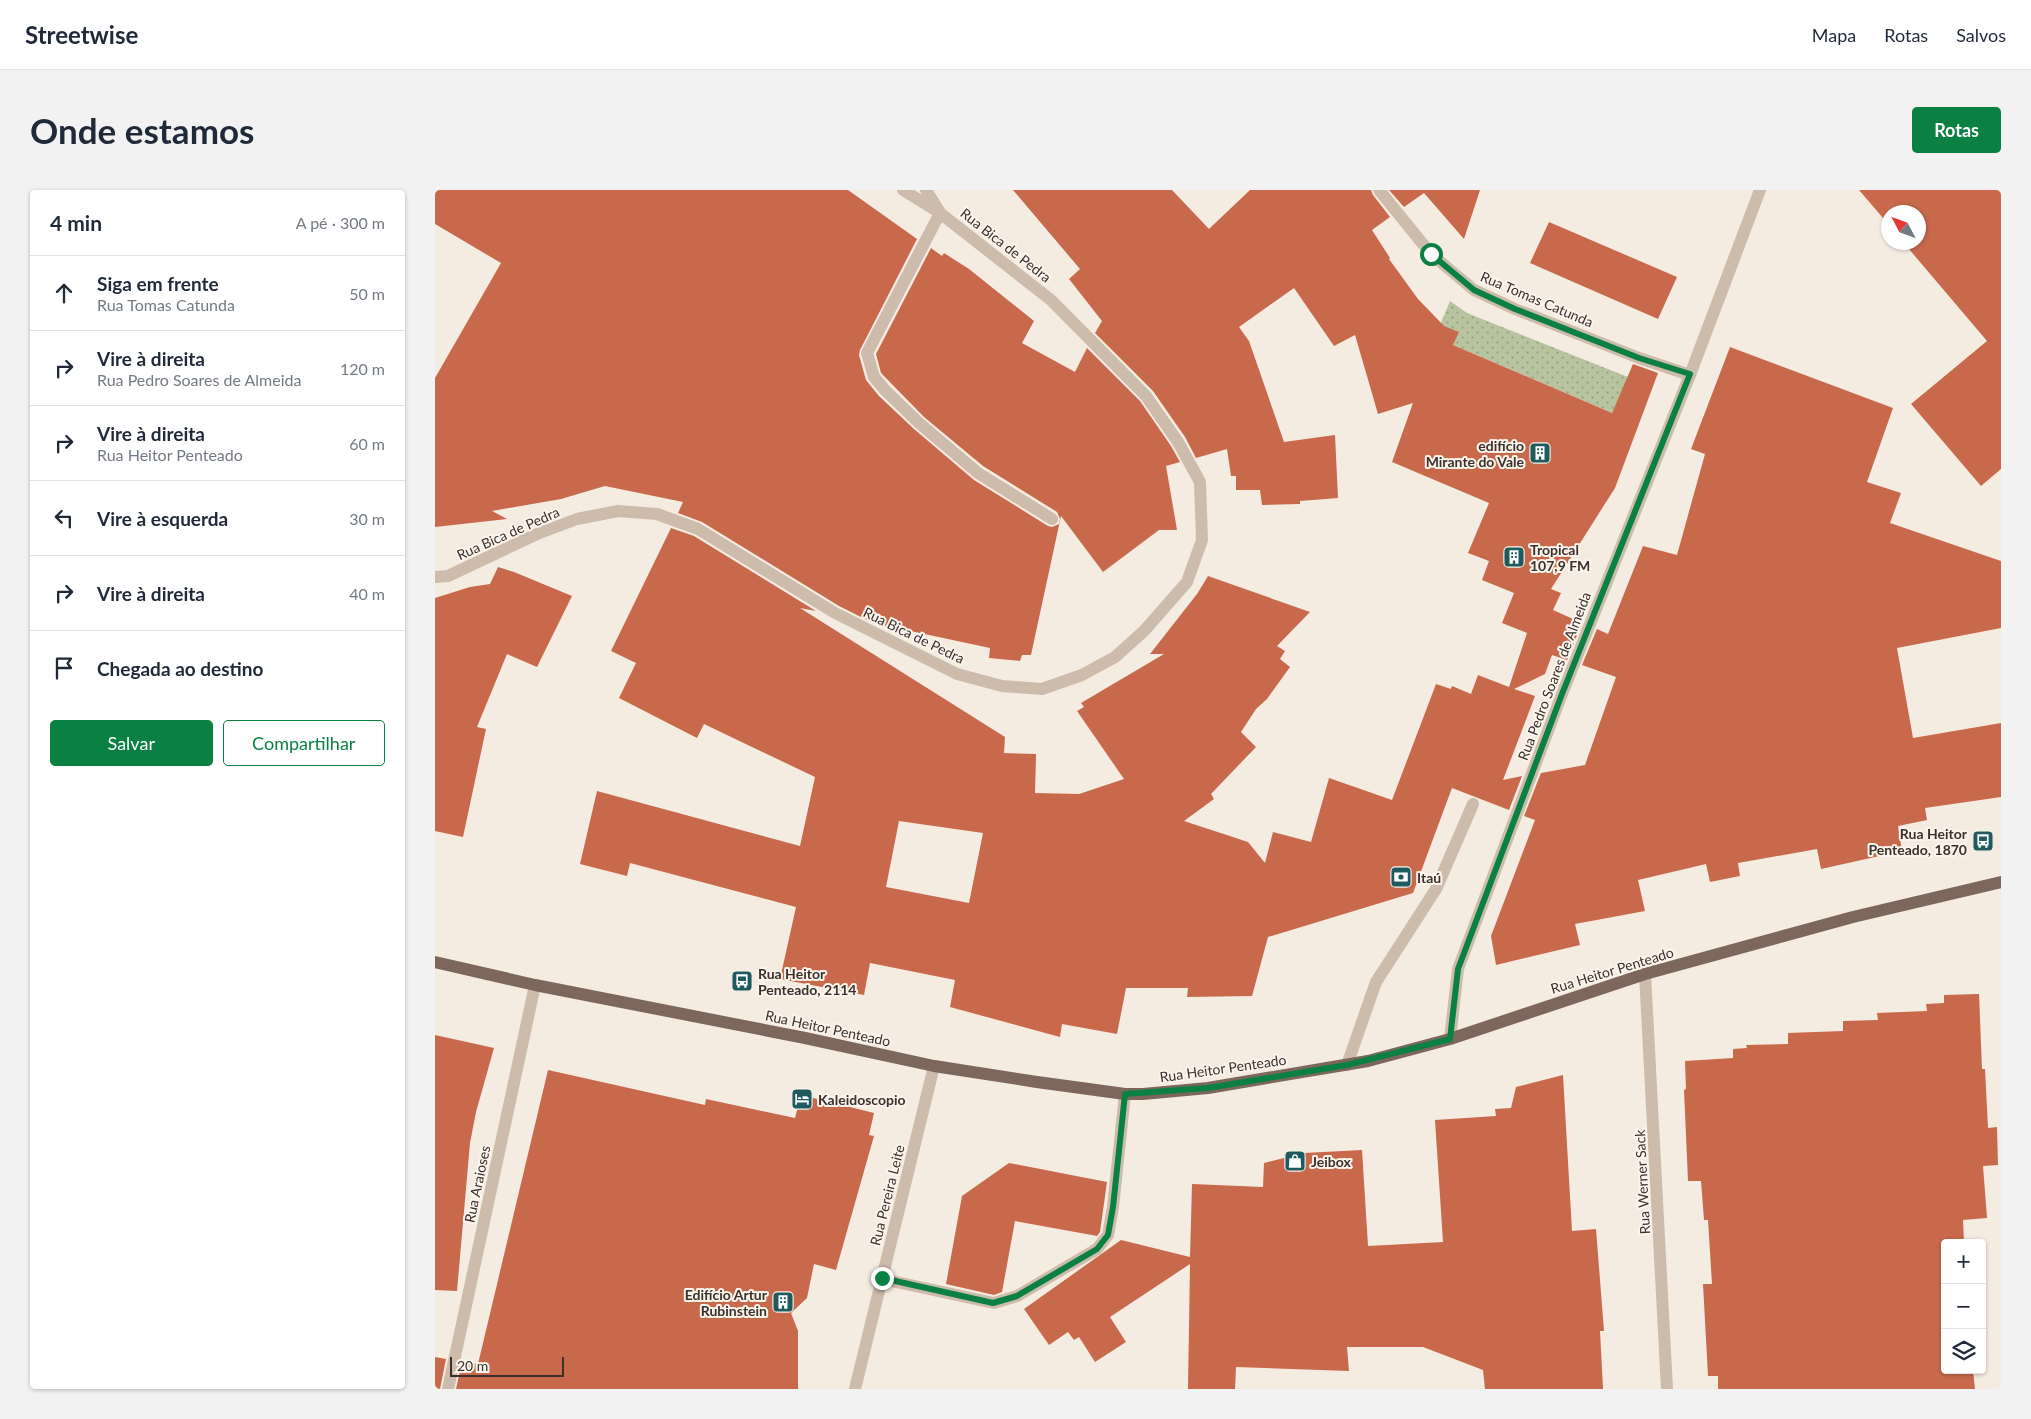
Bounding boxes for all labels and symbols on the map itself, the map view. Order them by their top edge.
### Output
street label: Rua Bica de Pedra [957,204,1055,286]
north arrow [1881,205,1926,250]
route start [1420,243,1443,266]
street label: Rua Tomas Catunda [1478,268,1596,330]
place label: edifício Mirante do Vale [1426,437,1525,470]
building icon: edifício Mirante do Vale [1528,441,1552,465]
street label: Rua Bica de Pedra [454,503,562,563]
place label: Tropical 107,9 FM [1530,541,1590,574]
building icon: Tropical 107,9 FM [1502,545,1526,569]
street label: Rua Pedro Soares de Almeida [1514,589,1594,763]
street label: Rua Bica de Pedra [861,603,967,667]
place label: Rua Heitor Penteado, 1870 [1869,825,1968,858]
bus stop icon: Rua Heitor Penteado, 1870 [1971,829,1995,853]
bank icon: Itaú [1389,865,1413,889]
place label: Itaú [1417,869,1441,886]
street label: Rua Heitor Penteado [1548,943,1676,997]
place label: Rua Heitor Penteado, 2114 [758,965,857,998]
bus stop icon: Rua Heitor Penteado, 2114 [730,969,754,993]
street label: Rua Heitor Penteado [764,1006,892,1050]
street label: Rua Heitor Penteado [1159,1051,1287,1085]
hotel icon: Kaleidoscopio [790,1087,814,1111]
place label: Kaleidoscopio [818,1091,906,1108]
street label: Rua Werner Sack [1631,1128,1653,1235]
street label: Rua Pereira Leite [866,1143,908,1247]
street label: Rua Araioses [461,1144,493,1224]
shop icon: Jeibox [1283,1149,1307,1173]
place label: Jeibox [1311,1153,1351,1170]
route end [871,1267,894,1290]
place label: Edifício Artur Rubinstein [685,1286,768,1319]
building icon: Edifício Artur Rubinstein [771,1290,795,1314]
scale bar [450,1354,564,1377]

